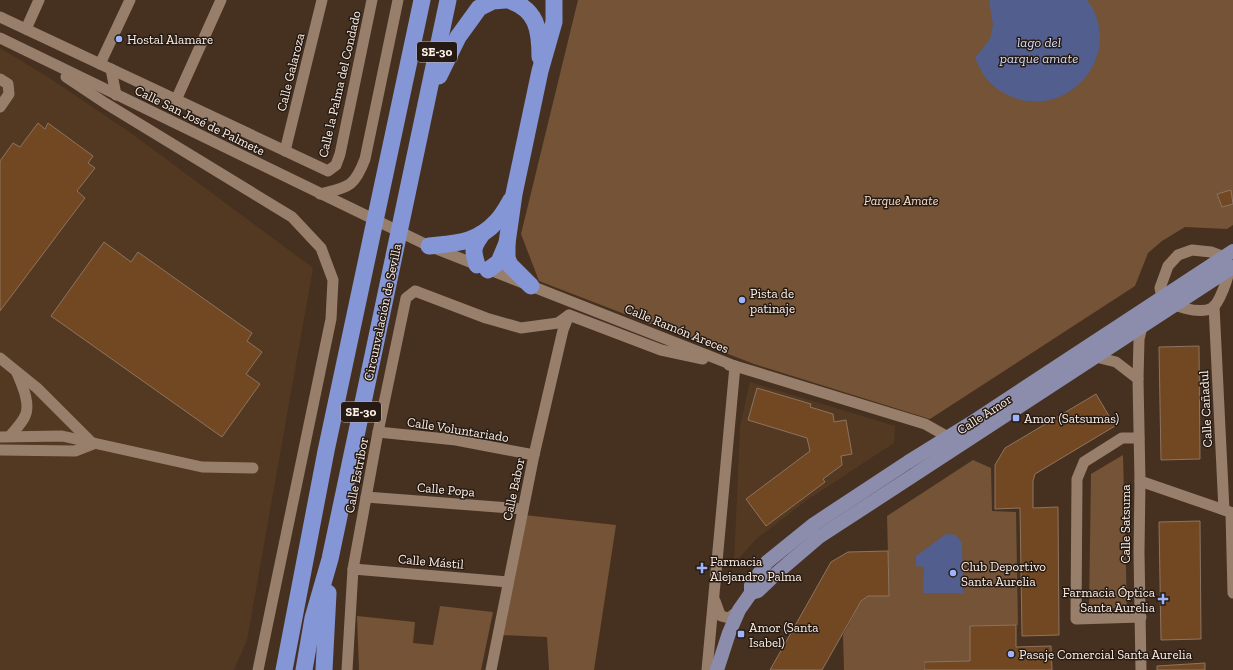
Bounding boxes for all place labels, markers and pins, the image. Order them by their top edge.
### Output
place label: Hostal Alamare [127,32,213,47]
marker: Hostal Alamare [114,34,124,44]
place label: Pista de patinaje [750,286,795,317]
marker: Pista de patinaje [737,295,747,305]
place label: Amor (Satsumas) [1024,411,1120,426]
marker: Amor (Satsumas) [1011,413,1021,423]
place label: Farmacia Alejandro Palma [710,554,803,585]
place label: Club Deportivo Santa Aurelia [961,559,1046,589]
marker: Farmacia Alejandro Palma [697,563,707,573]
marker: Club Deportivo Santa Aurelia [948,568,958,578]
place label: Farmacia Óptica Santa Aurelia [1062,585,1156,615]
marker: Farmacia Óptica Santa Aurelia [1158,594,1168,604]
place label: Amor (Santa Isabel) [749,620,819,650]
marker: Amor (Santa Isabel) [736,629,746,639]
place label: Pasaje Comercial Santa Aurelia [1019,647,1193,663]
marker: Pasaje Comercial Santa Aurelia [1006,649,1016,659]

